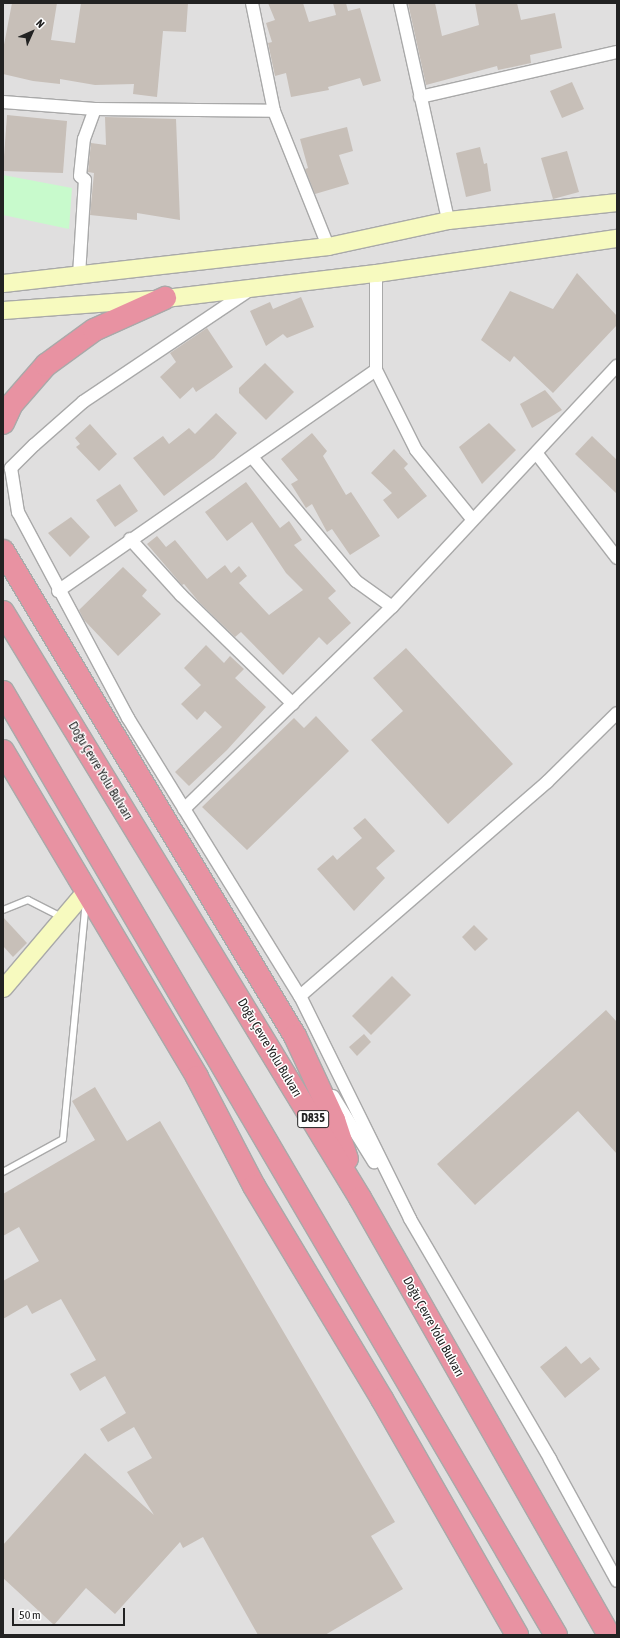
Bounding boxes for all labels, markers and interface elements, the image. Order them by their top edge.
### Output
north arrow [12,12,52,52]
text: N [34,17,47,30]
street label: Doğu Çevre Yolu Bulvarı [64,719,136,823]
street label: Doğu Çevre Yolu Bulvarı [233,996,305,1100]
road number: D835 [297,1109,329,1129]
street label: Doğu Çevre Yolu Bulvarı [399,1274,467,1380]
scale bar [14,1600,127,1626]
text: 50 m [19,1608,41,1622]

